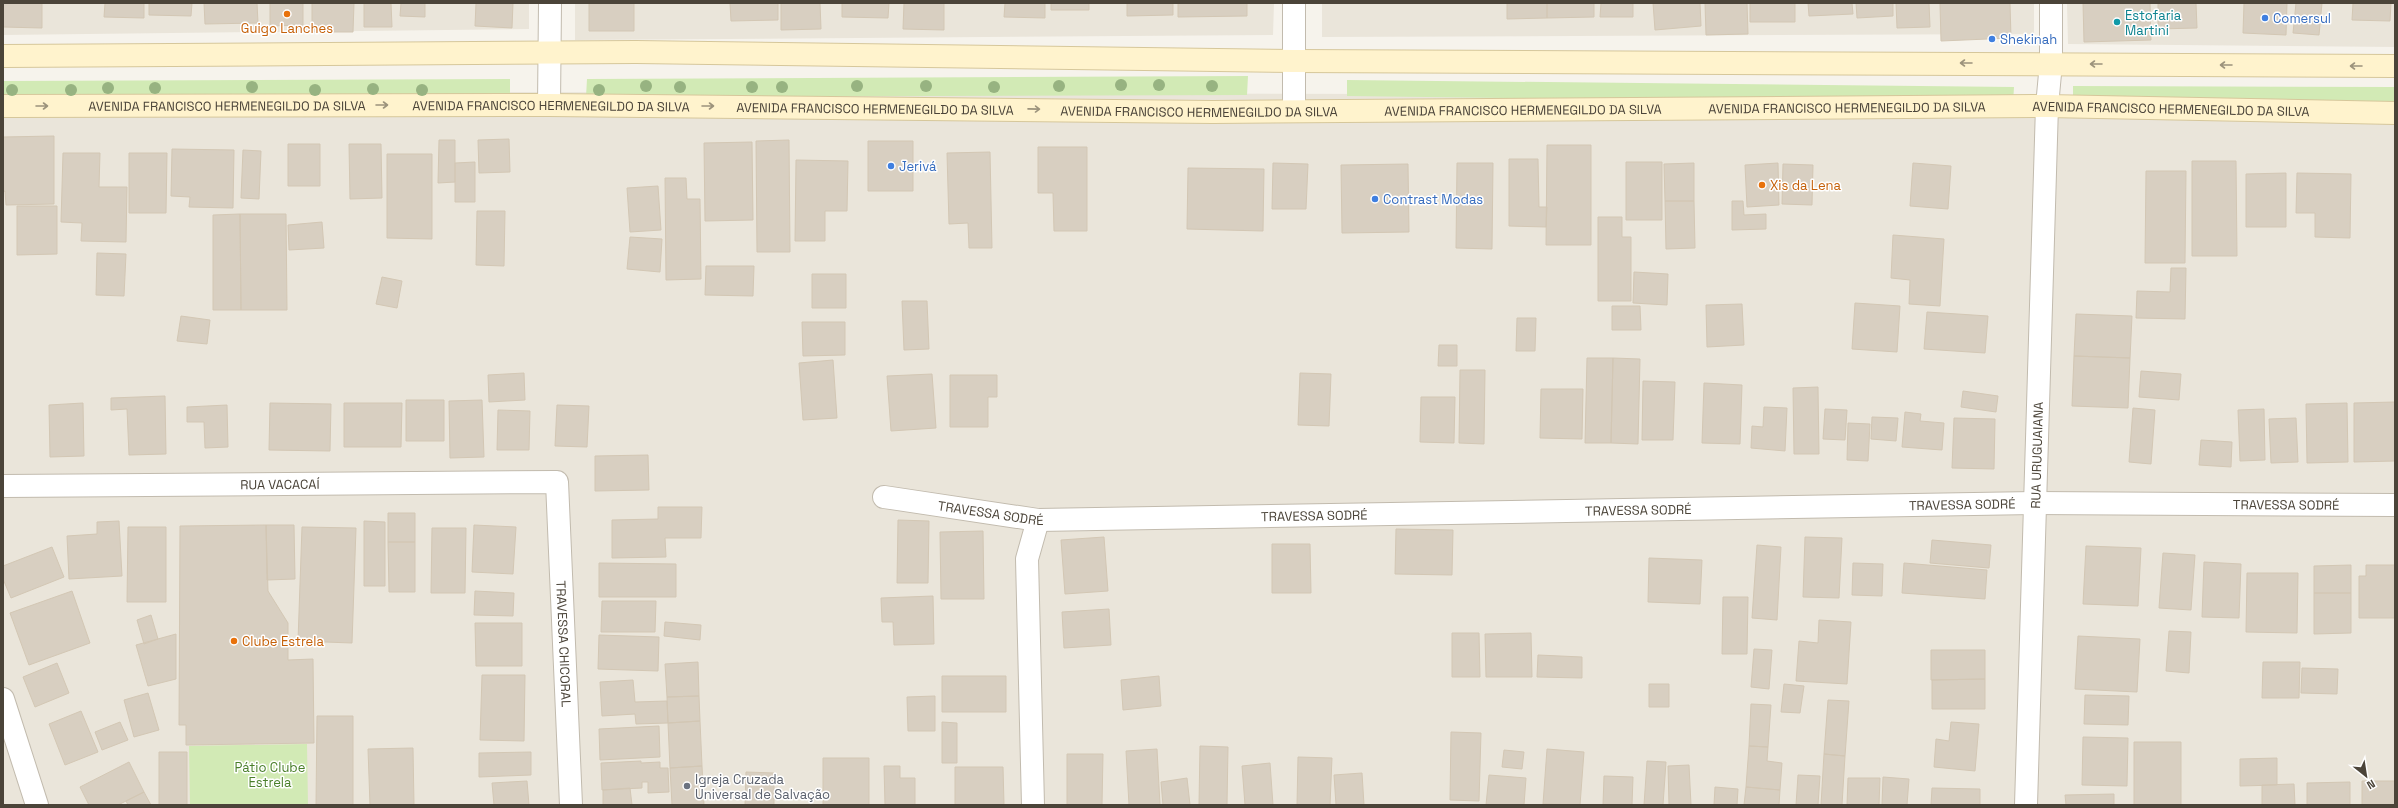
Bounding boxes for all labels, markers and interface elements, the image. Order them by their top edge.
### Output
place label: Estofaria Martini [2125,7,2182,39]
marker: Guigo Lanches [282,9,292,19]
place label: Comersul [2273,10,2331,27]
marker: Comersul [2260,13,2270,23]
marker: Estofaria Martini [2112,17,2122,27]
place label: Guigo Lanches [241,20,333,37]
place label: Shekinah [2000,31,2057,48]
marker: Shekinah [1987,34,1997,44]
one-way arrow [1960,59,1973,67]
one-way arrow [2090,60,2103,68]
one-way arrow [2220,61,2233,69]
one-way arrow [2350,62,2363,70]
street label: AVENIDA FRANCISCO HERMENEGILDO DA SILVA [412,96,690,115]
street label: AVENIDA FRANCISCO HERMENEGILDO DA SILVA [88,97,366,114]
street label: AVENIDA FRANCISCO HERMENEGILDO DA SILVA [2032,97,2310,120]
street label: AVENIDA FRANCISCO HERMENEGILDO DA SILVA [736,98,1014,118]
street label: AVENIDA FRANCISCO HERMENEGILDO DA SILVA [1708,98,1986,117]
street label: AVENIDA FRANCISCO HERMENEGILDO DA SILVA [1384,100,1662,119]
one-way arrow [375,101,388,109]
one-way arrow [35,102,48,109]
one-way arrow [701,102,714,110]
street label: AVENIDA FRANCISCO HERMENEGILDO DA SILVA [1060,102,1338,121]
one-way arrow [1027,105,1040,113]
place label: Jerivá [899,158,937,175]
marker: Jerivá [886,161,896,171]
place label: Xis da Lena [1770,177,1842,194]
marker: Xis da Lena [1757,180,1767,190]
place label: Contrast Modas [1383,191,1483,208]
marker: Contrast Modas [1370,194,1380,204]
street label: RUA URUGUAIANA [2026,401,2047,509]
street label: RUA VACACAÍ [240,475,320,493]
street label: TRAVESSA SODRÉ [1909,495,2016,514]
street label: TRAVESSA SODRÉ [2233,496,2339,513]
street label: TRAVESSA SODRÉ [937,497,1044,529]
street label: TRAVESSA SODRÉ [1585,500,1692,519]
street label: TRAVESSA SODRÉ [1261,506,1368,525]
street label: TRAVESSA CHICORAL [553,580,575,707]
place label: Clube Estrela [242,633,324,650]
marker: Clube Estrela [229,636,239,646]
north arrow [2346,756,2386,796]
park label: Pátio Clube Estrela [235,759,305,791]
place label: Igreja Cruzada Universal de Salvação [695,771,830,803]
text: N [2364,777,2378,793]
marker: Igreja Cruzada Universal de Salvação [682,781,692,791]

